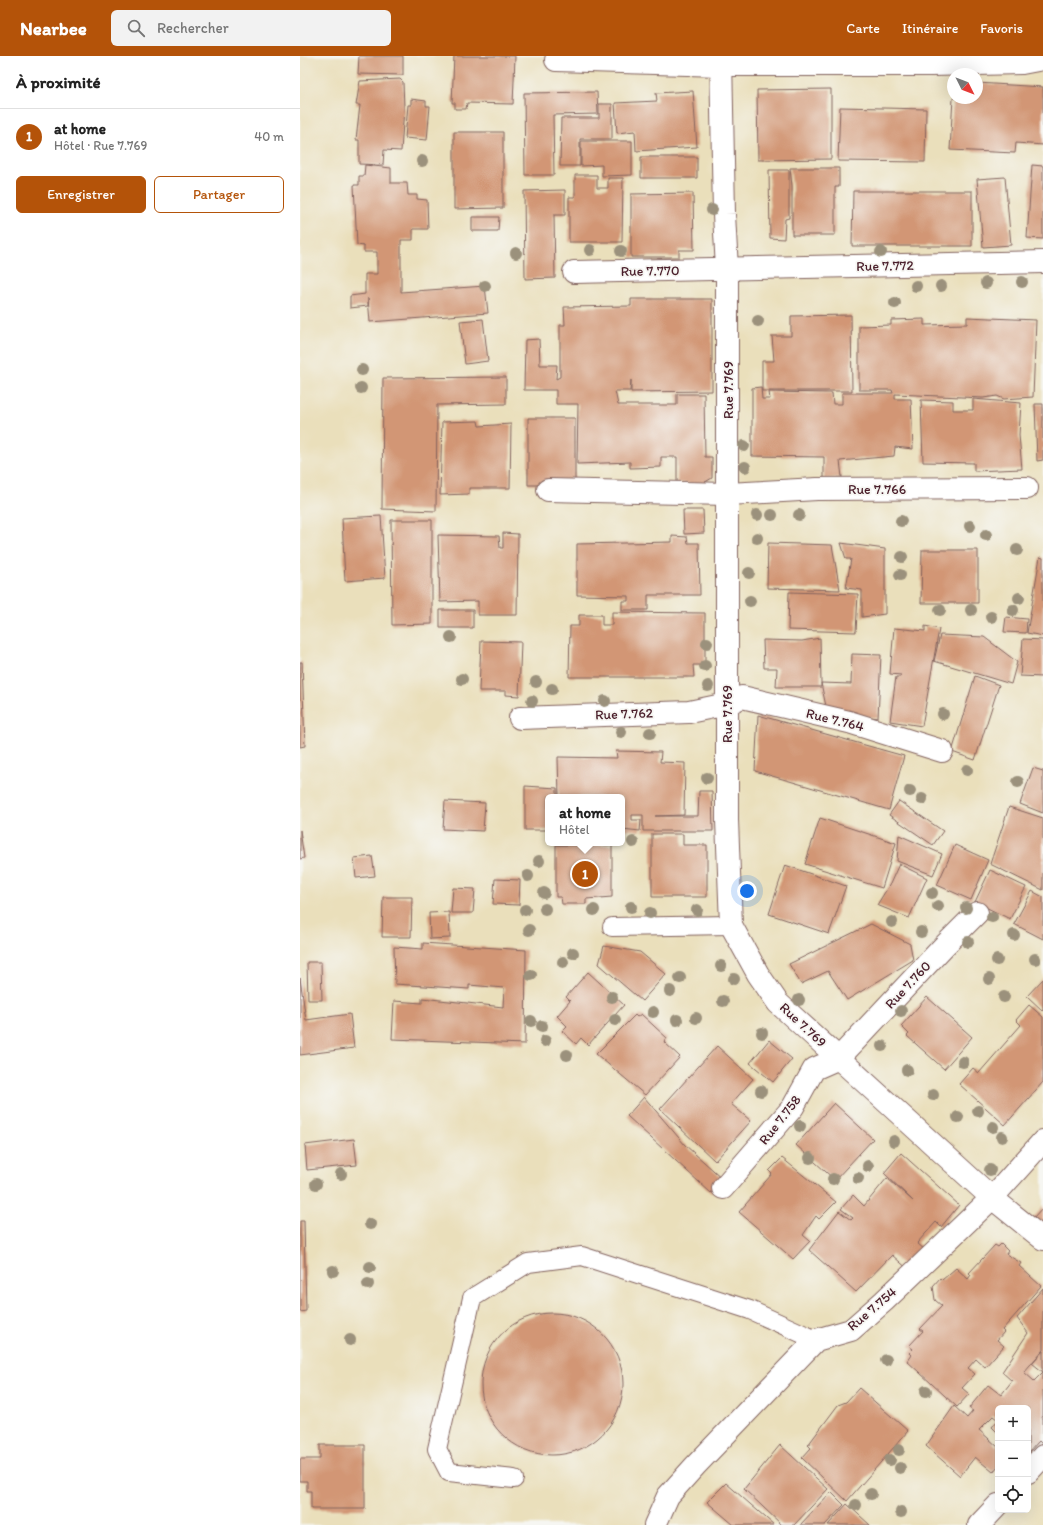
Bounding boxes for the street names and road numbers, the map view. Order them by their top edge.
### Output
street label: Rue 7.772 [856,257,915,275]
street label: Rue 7.770 [620,262,680,280]
street label: Rue 7.769 [720,361,737,419]
street label: Rue 7.766 [848,481,906,498]
street label: Rue 7.769 [719,685,736,743]
street label: Rue 7.762 [595,704,654,724]
street label: Rue 7.764 [804,705,866,736]
street label: Rue 7.760 [882,957,934,1013]
street label: Rue 7.769 [776,999,830,1051]
street label: Rue 7.758 [755,1092,805,1148]
street label: Rue 7.754 [844,1283,901,1335]

